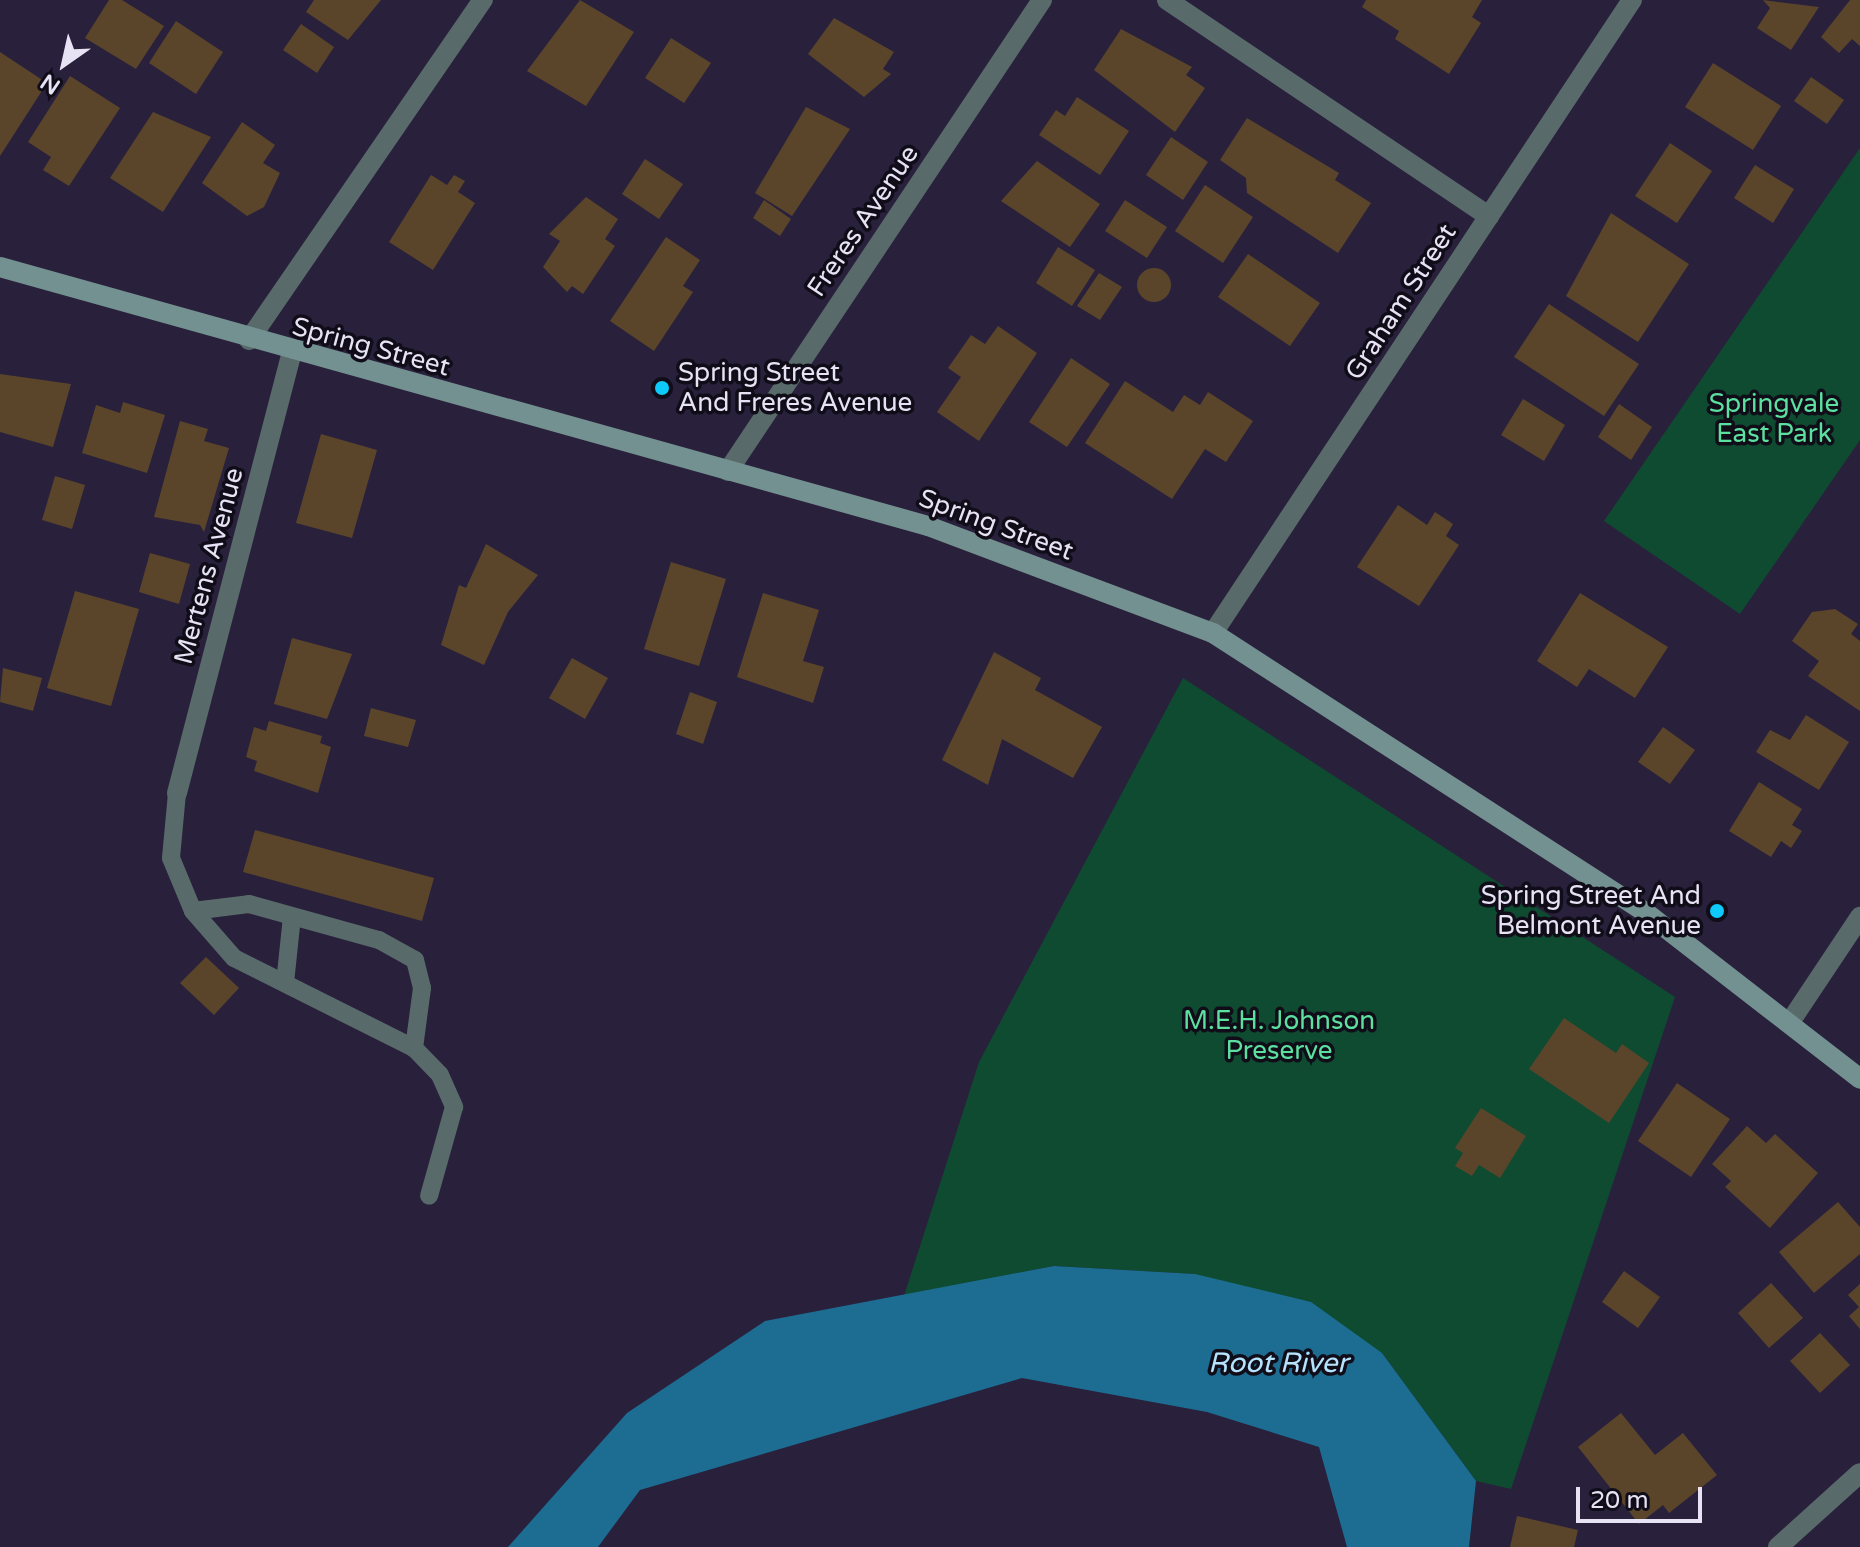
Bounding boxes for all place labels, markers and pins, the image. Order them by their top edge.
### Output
place label: Spring Street And Freres Avenue [678,357,912,418]
marker: Spring Street And Freres Avenue [653,379,671,397]
place label: Spring Street And Belmont Avenue [1481,880,1701,942]
marker: Spring Street And Belmont Avenue [1708,902,1726,920]

